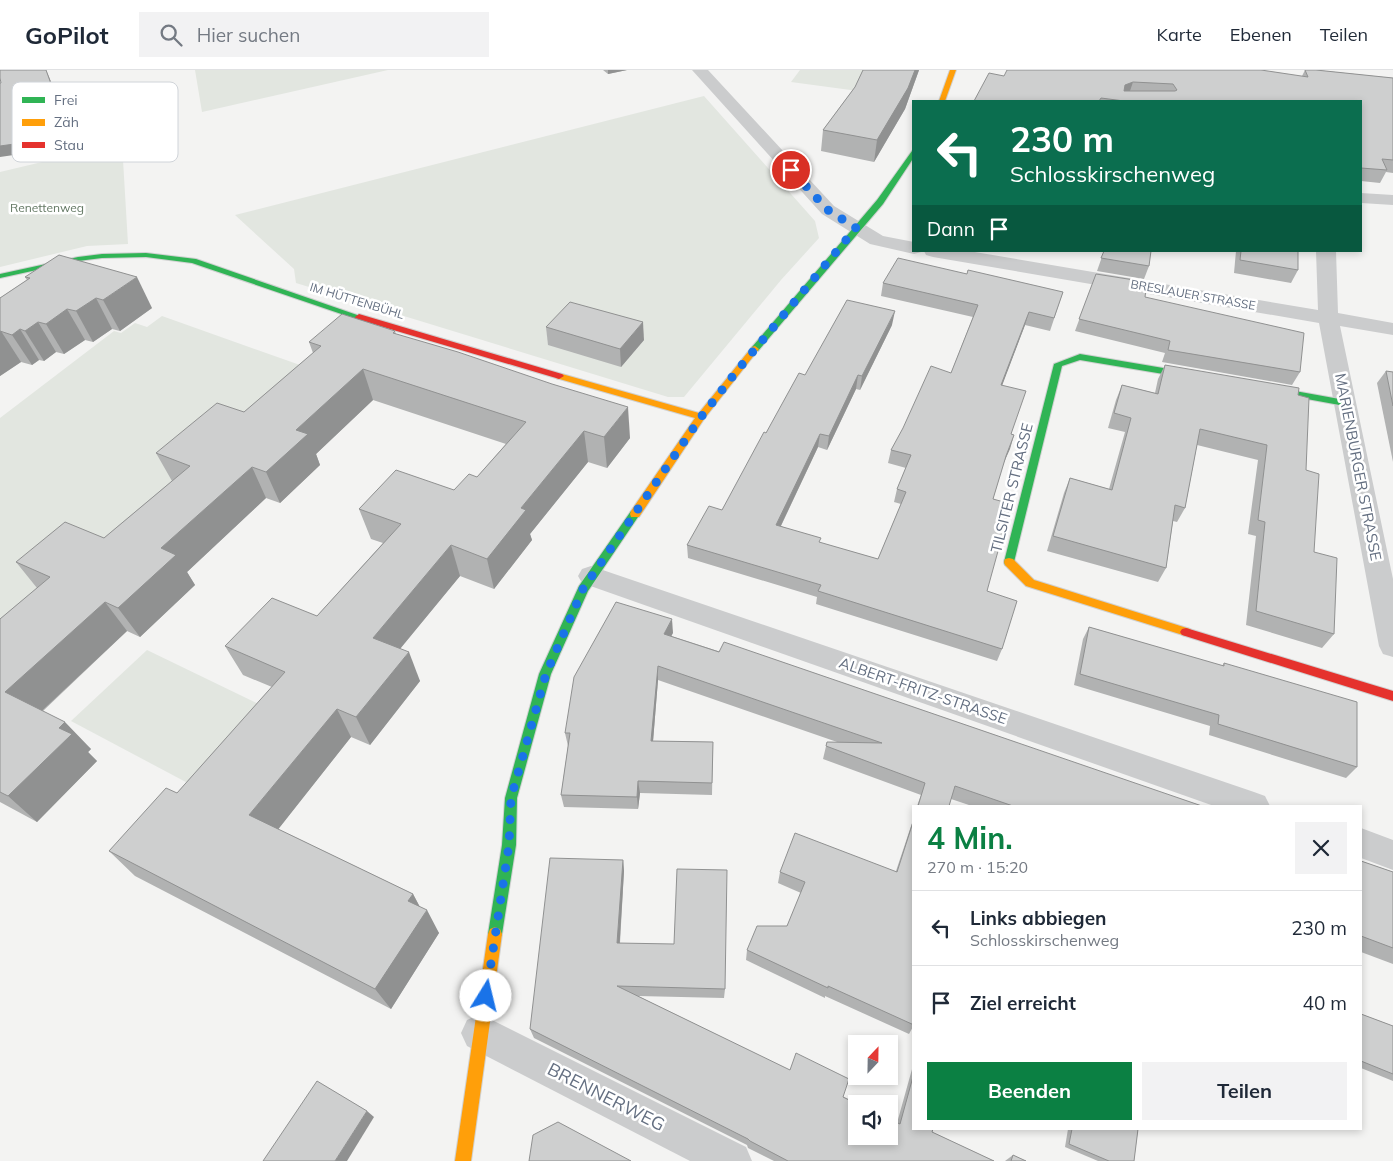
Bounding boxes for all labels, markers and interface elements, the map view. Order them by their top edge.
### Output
search box [139,12,489,57]
text: GoPilot [25,20,109,50]
icon: search [157,21,185,49]
text: Hier suchen [197,23,300,47]
text: Karte [1156,23,1202,46]
text: Ebenen [1230,23,1292,46]
text: Teilen [1320,23,1368,46]
legend [12,82,178,162]
text: Frei [54,91,78,109]
text: Zäh [54,113,79,131]
text: 230 m [1010,117,1114,161]
icon: left [927,120,992,185]
text: Stau [54,136,84,154]
pin [770,149,812,191]
icon: arrive [777,156,805,184]
text: Schlosskirschenweg [1010,160,1215,188]
park label: Renettenweg [10,200,84,215]
icon: arrive [985,215,1013,243]
text: Dann [927,217,975,241]
street label: BRESLAUER STRASSE [1129,276,1257,313]
street label: IM HÜTTENBÜHL [308,279,407,322]
street label: MARIENBURGER STRASSE [1331,372,1386,562]
street label: TILSITER STRASSE [986,421,1037,555]
street label: ALBERT-FRITZ-STRASSE [837,653,1010,728]
text: 4 Min. [927,819,1013,857]
button: close [1295,822,1347,874]
text: 270 m · 15:20 [927,857,1028,877]
text: Links abbiegen [970,906,1107,930]
icon: left [927,914,955,942]
text: 230 m [1291,916,1347,940]
text: Schlosskirschenweg [970,930,1119,950]
position arrow [459,969,511,1021]
icon: arrive [927,989,955,1017]
text: Ziel erreicht [970,991,1076,1015]
text: 40 m [1303,991,1347,1015]
north arrow [848,1035,898,1085]
map controls [848,1035,898,1145]
street label: BRENNERWEG [544,1057,669,1136]
button: Beenden [927,1062,1132,1120]
button: Teilen [1142,1062,1347,1120]
button: sound [848,1095,898,1145]

